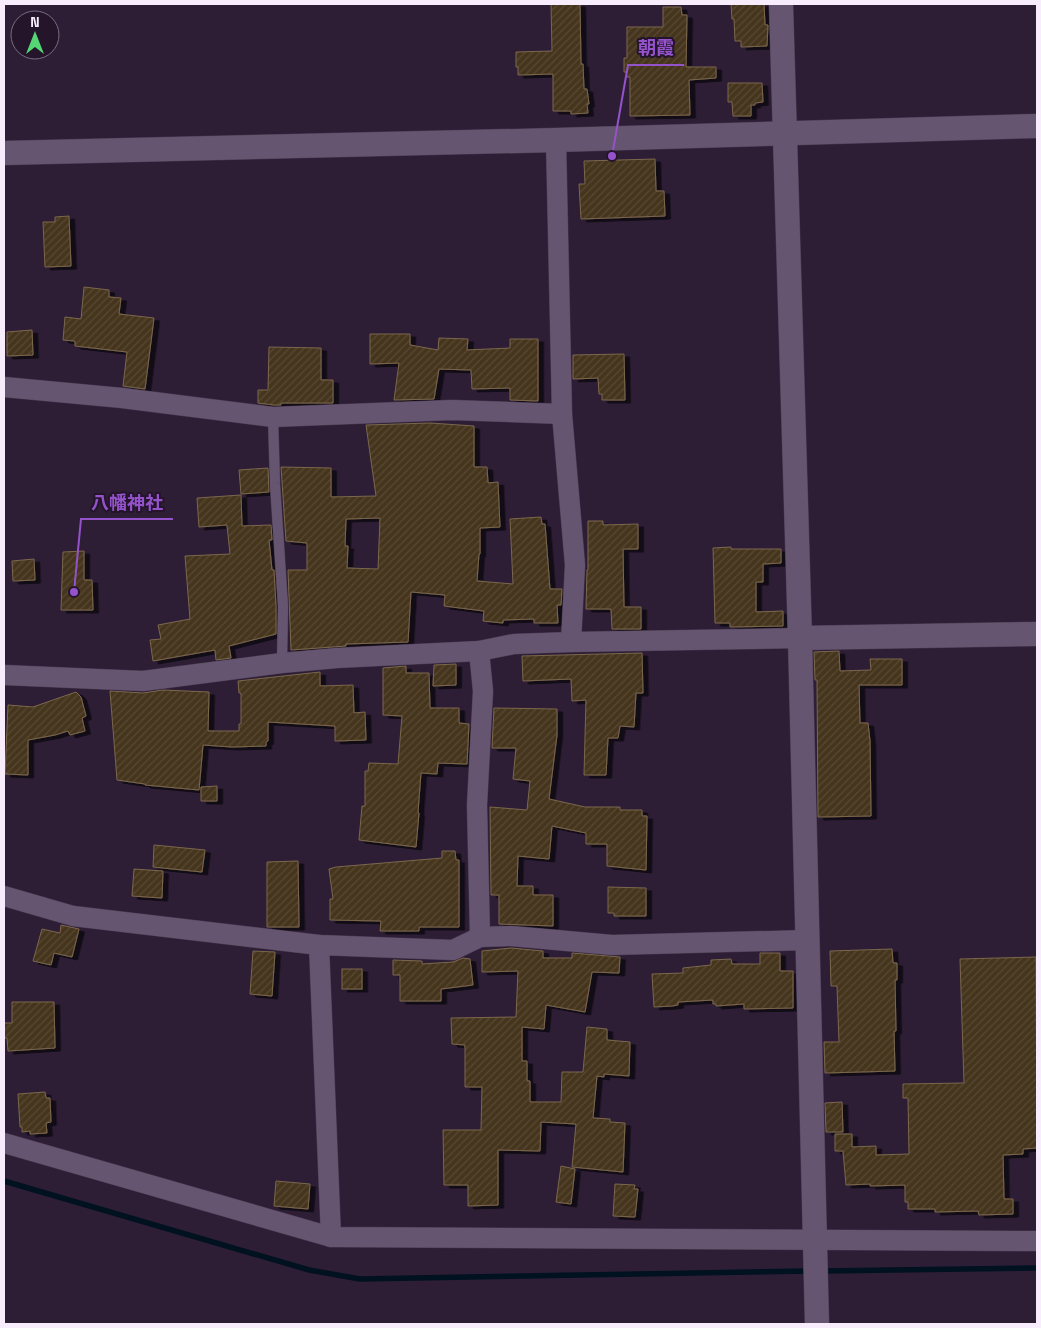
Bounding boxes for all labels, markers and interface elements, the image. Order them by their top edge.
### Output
north arrow [10,10,60,60]
text: N [30,13,40,31]
callout: 朝霞 [628,32,684,65]
text: 朝霞 [638,36,674,59]
callout: 八幡神社 [81,486,173,519]
text: 八幡神社 [91,491,163,514]

